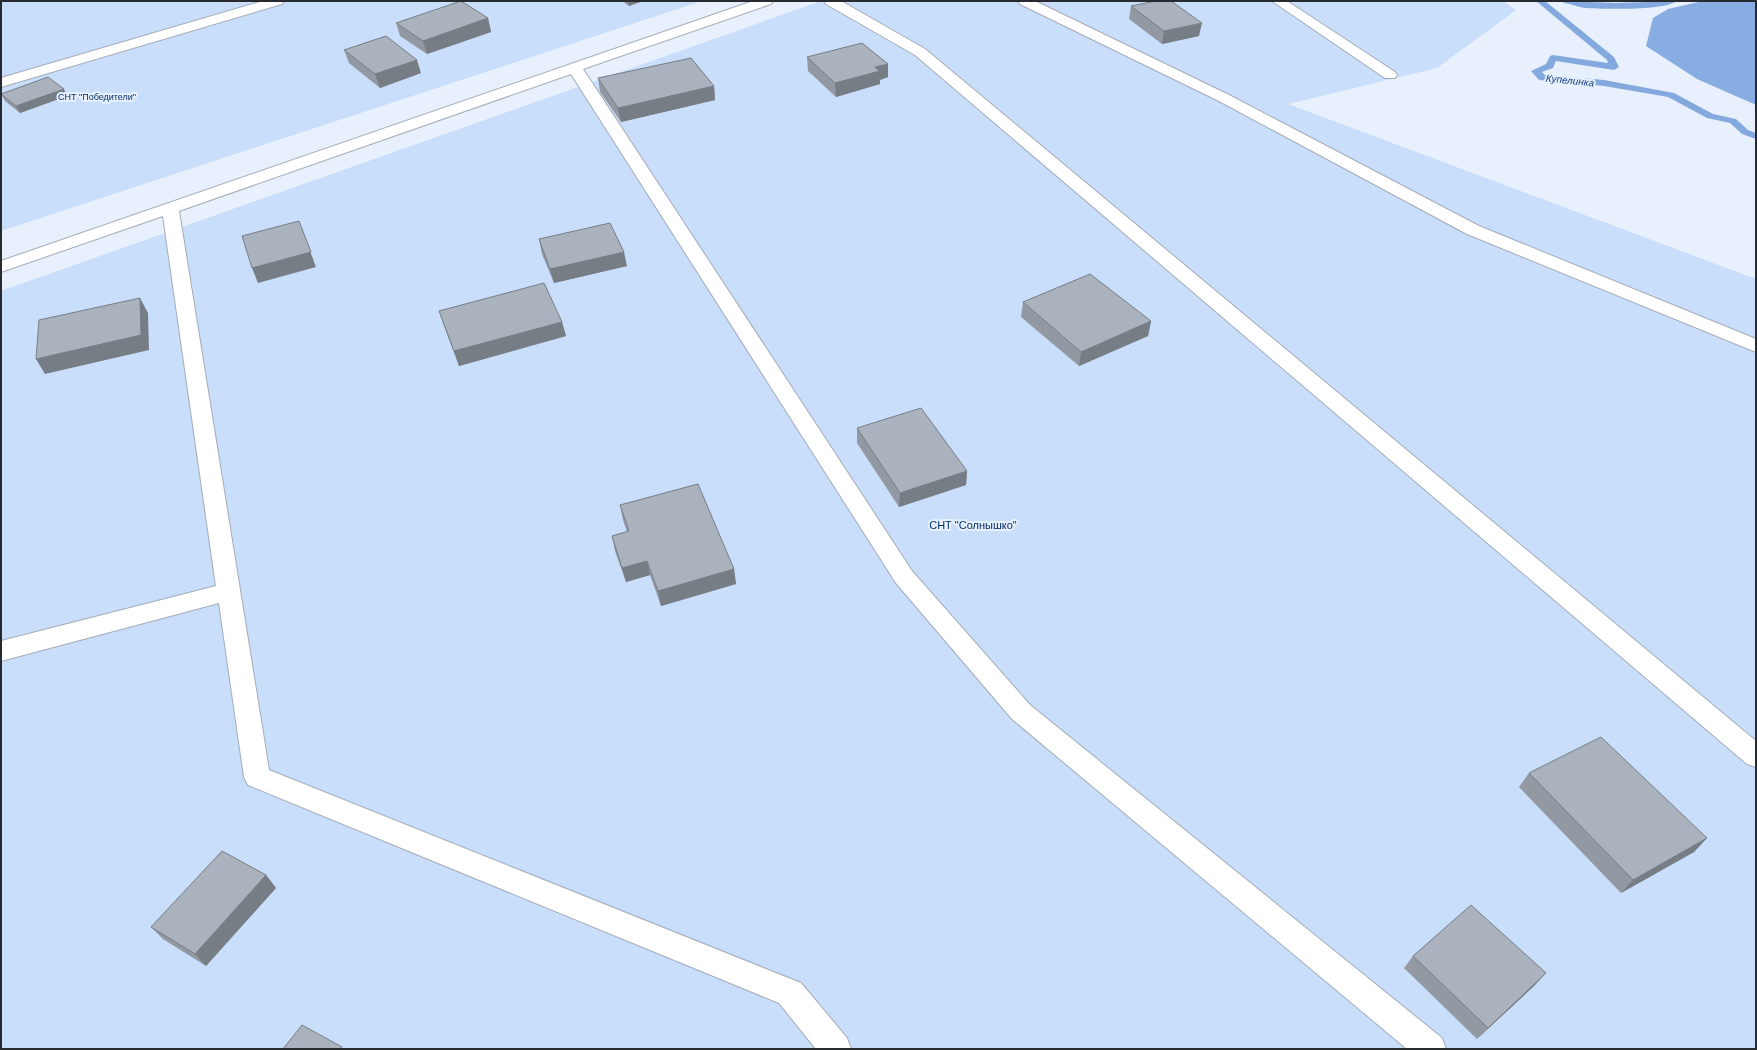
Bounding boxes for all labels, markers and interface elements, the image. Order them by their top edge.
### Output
water label: Купелинка [1545,72,1595,89]
park label: СНТ "Победители" [58,92,136,102]
park label: СНТ "Солнышко" [929,519,1017,531]

